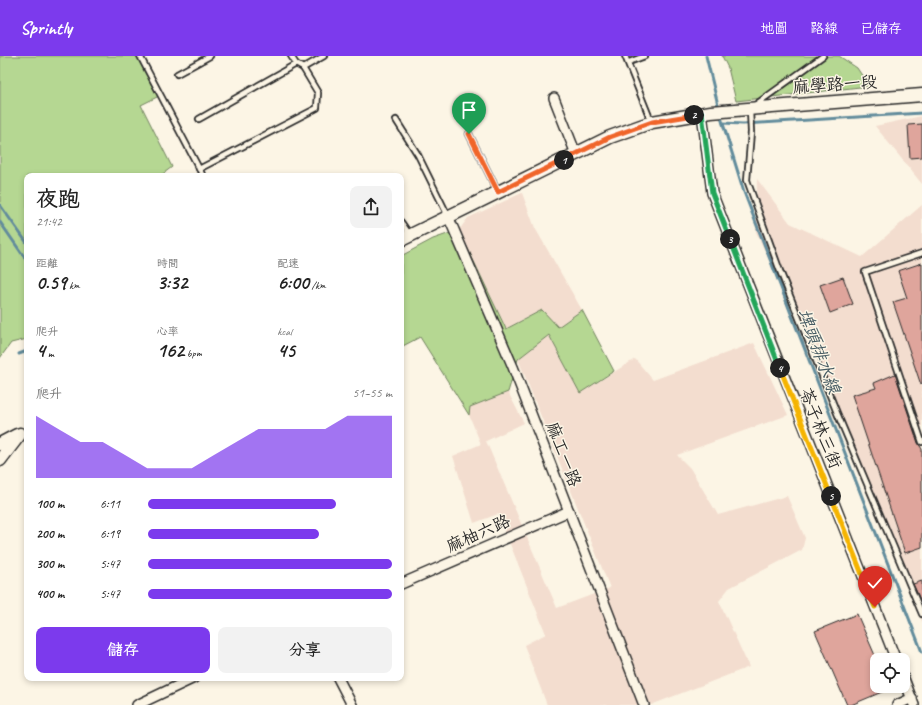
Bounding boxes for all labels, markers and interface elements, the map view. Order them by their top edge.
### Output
text: Sprintly [20,16,72,40]
text: 地圖 [760,20,788,37]
text: 路線 [810,20,838,37]
text: 已儲存 [860,20,902,37]
street label: 麻學路一段 [792,71,878,98]
pin [452,93,486,134]
icon: arrive [458,99,480,121]
pin: 2 [684,105,704,125]
text: 2 [692,108,696,122]
pin: 1 [554,150,574,170]
text: 1 [562,153,566,167]
text: 夜跑 [36,185,80,213]
button: share [350,186,392,228]
text: 21:42 [36,214,62,230]
pin: 3 [720,229,740,249]
text: 3 [728,232,732,246]
text: 距離 [36,256,58,270]
text: 時間 [157,256,179,270]
text: 配速 [277,256,299,270]
text: 0.59 [36,270,66,295]
text: 3:32 [157,270,188,295]
text: 6:00 [277,270,309,295]
text: km [66,278,80,292]
text: /km [309,278,326,292]
water label: 埤頭排水線 [793,305,846,398]
text: 爬升 [36,324,58,338]
text: 心率 [157,324,179,338]
text: kcal [277,324,292,338]
text: 4 [36,338,45,363]
text: 162 [157,338,184,363]
text: 45 [277,338,295,363]
text: m [45,346,54,360]
text: bpm [184,346,202,360]
pin: 4 [770,358,790,378]
text: 4 [778,361,782,375]
text: 51–55 m [352,385,392,401]
street label: 苓子林三街 [795,385,846,472]
text: 爬升 [36,386,62,402]
street label: 麻工一路 [542,419,586,490]
pin: 5 [821,486,841,506]
text: 5 [829,489,833,503]
text: 100 m [36,496,64,512]
text: 6:11 [100,496,120,512]
street label: 麻柚六路 [443,510,514,557]
text: 200 m [36,526,64,542]
text: 6:19 [100,526,120,542]
text: 300 m [36,556,64,572]
text: 5:47 [100,556,120,572]
pin [858,566,892,607]
icon: check [864,572,886,594]
text: 400 m [36,586,64,602]
text: 5:47 [100,586,120,602]
button: 儲存 [36,627,210,673]
button: 分享 [218,627,392,673]
map controls [870,653,910,693]
button: locate [870,653,910,693]

